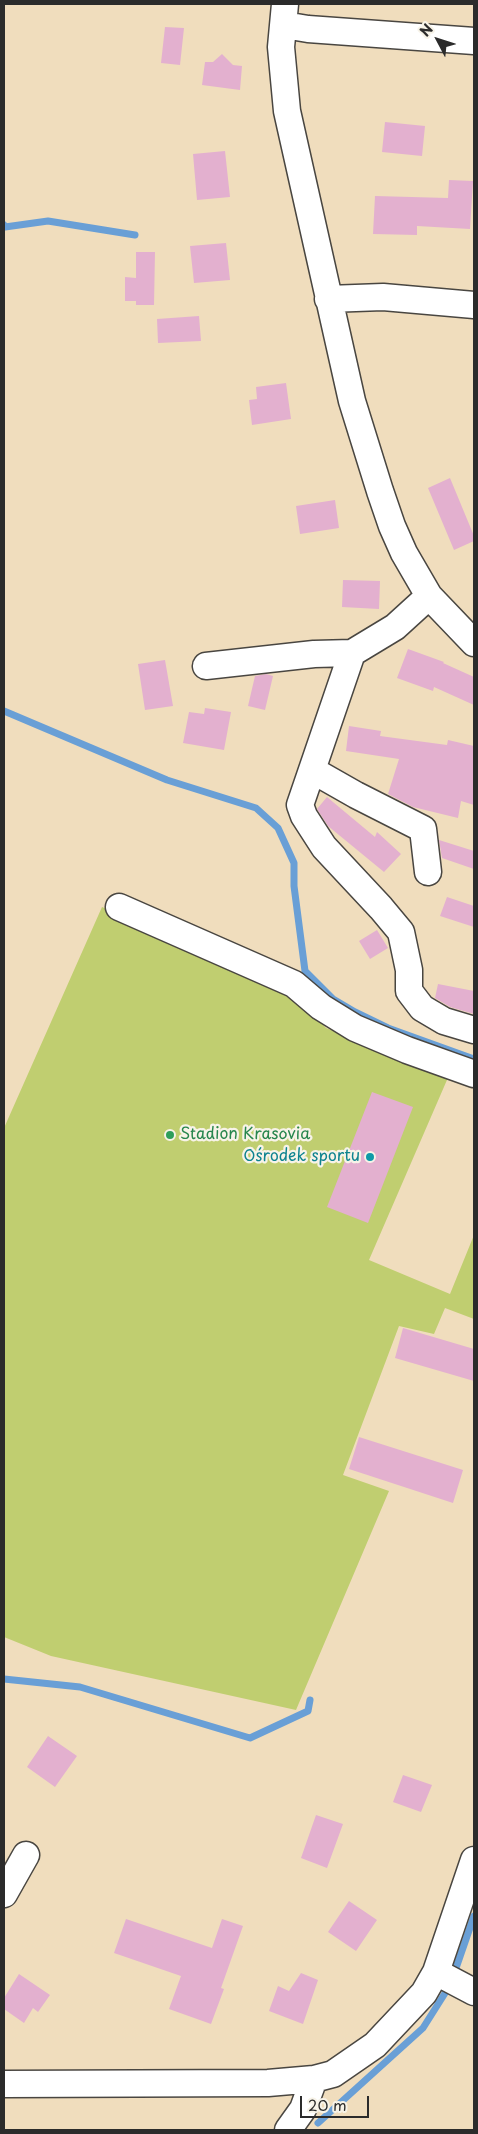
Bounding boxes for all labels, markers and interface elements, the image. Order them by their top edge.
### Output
north arrow [413,15,463,65]
text: N [415,19,438,41]
place label: Stadion Krasovia [180,1125,310,1145]
marker: Stadion Krasovia [164,1129,176,1141]
place label: Ośrodek sportu [243,1147,360,1167]
marker: Ośrodek sportu [364,1151,376,1163]
scale bar [303,2086,372,2118]
text: 20 m [308,2093,347,2116]

